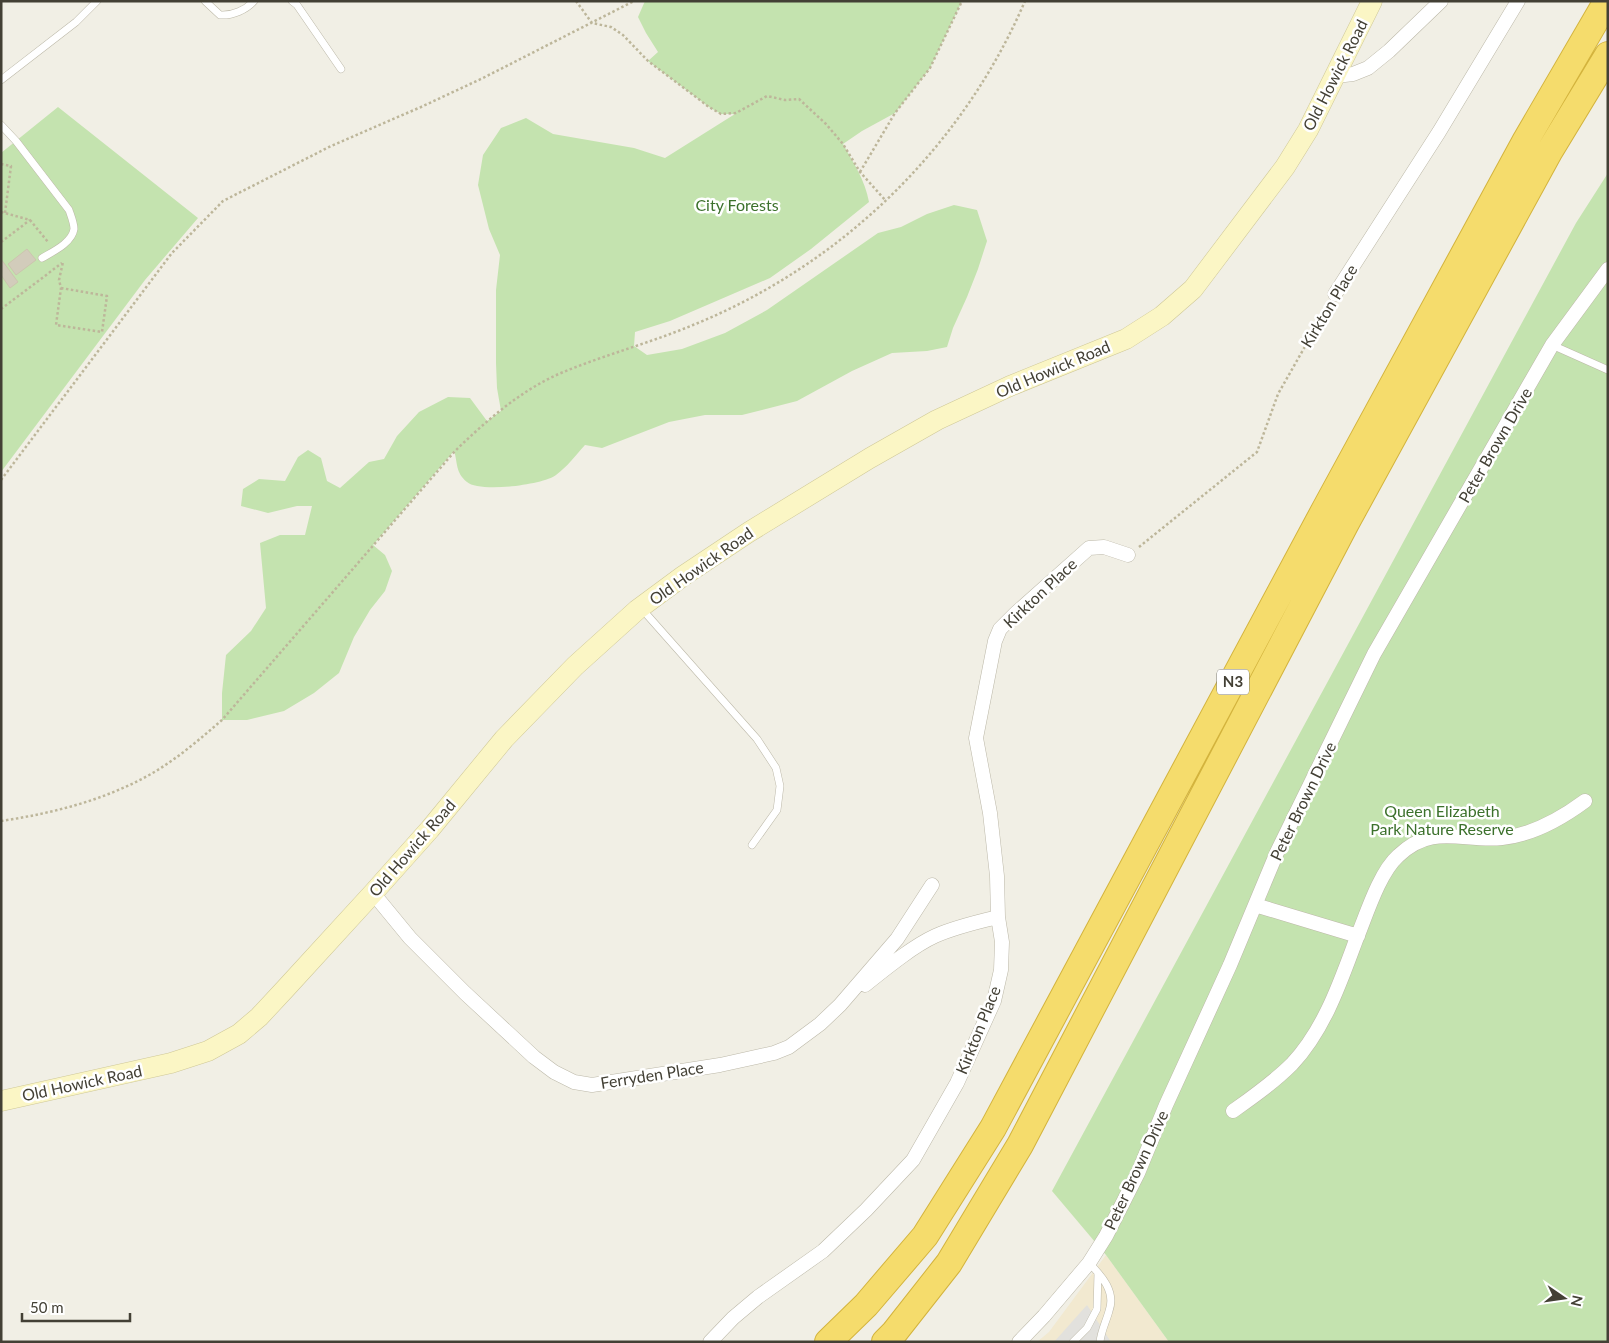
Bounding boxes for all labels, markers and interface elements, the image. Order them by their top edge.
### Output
street label: Old Howick Road [1298,16,1371,134]
park label: City Forests [695,195,779,214]
street label: Kirkton Place [1296,261,1361,351]
street label: Old Howick Road [993,336,1113,401]
street label: Peter Brown Drive [1454,384,1535,506]
street label: Old Howick Road [645,523,756,608]
street label: Kirkton Place [999,554,1080,631]
road number: N3 [1217,670,1249,694]
street label: Peter Brown Drive [1266,738,1340,863]
street label: Old Howick Road [364,795,459,900]
park label: Queen Elizabeth Park Nature Reserve [1370,801,1514,838]
street label: Kirkton Place [951,983,1004,1077]
street label: Ferryden Place [599,1057,705,1092]
street label: Old Howick Road [20,1061,144,1105]
street label: Peter Brown Drive [1100,1107,1172,1233]
north arrow [1539,1273,1589,1323]
scale bar [22,1290,130,1322]
text: N [1568,1294,1587,1308]
text: 50 m [30,1298,64,1316]

